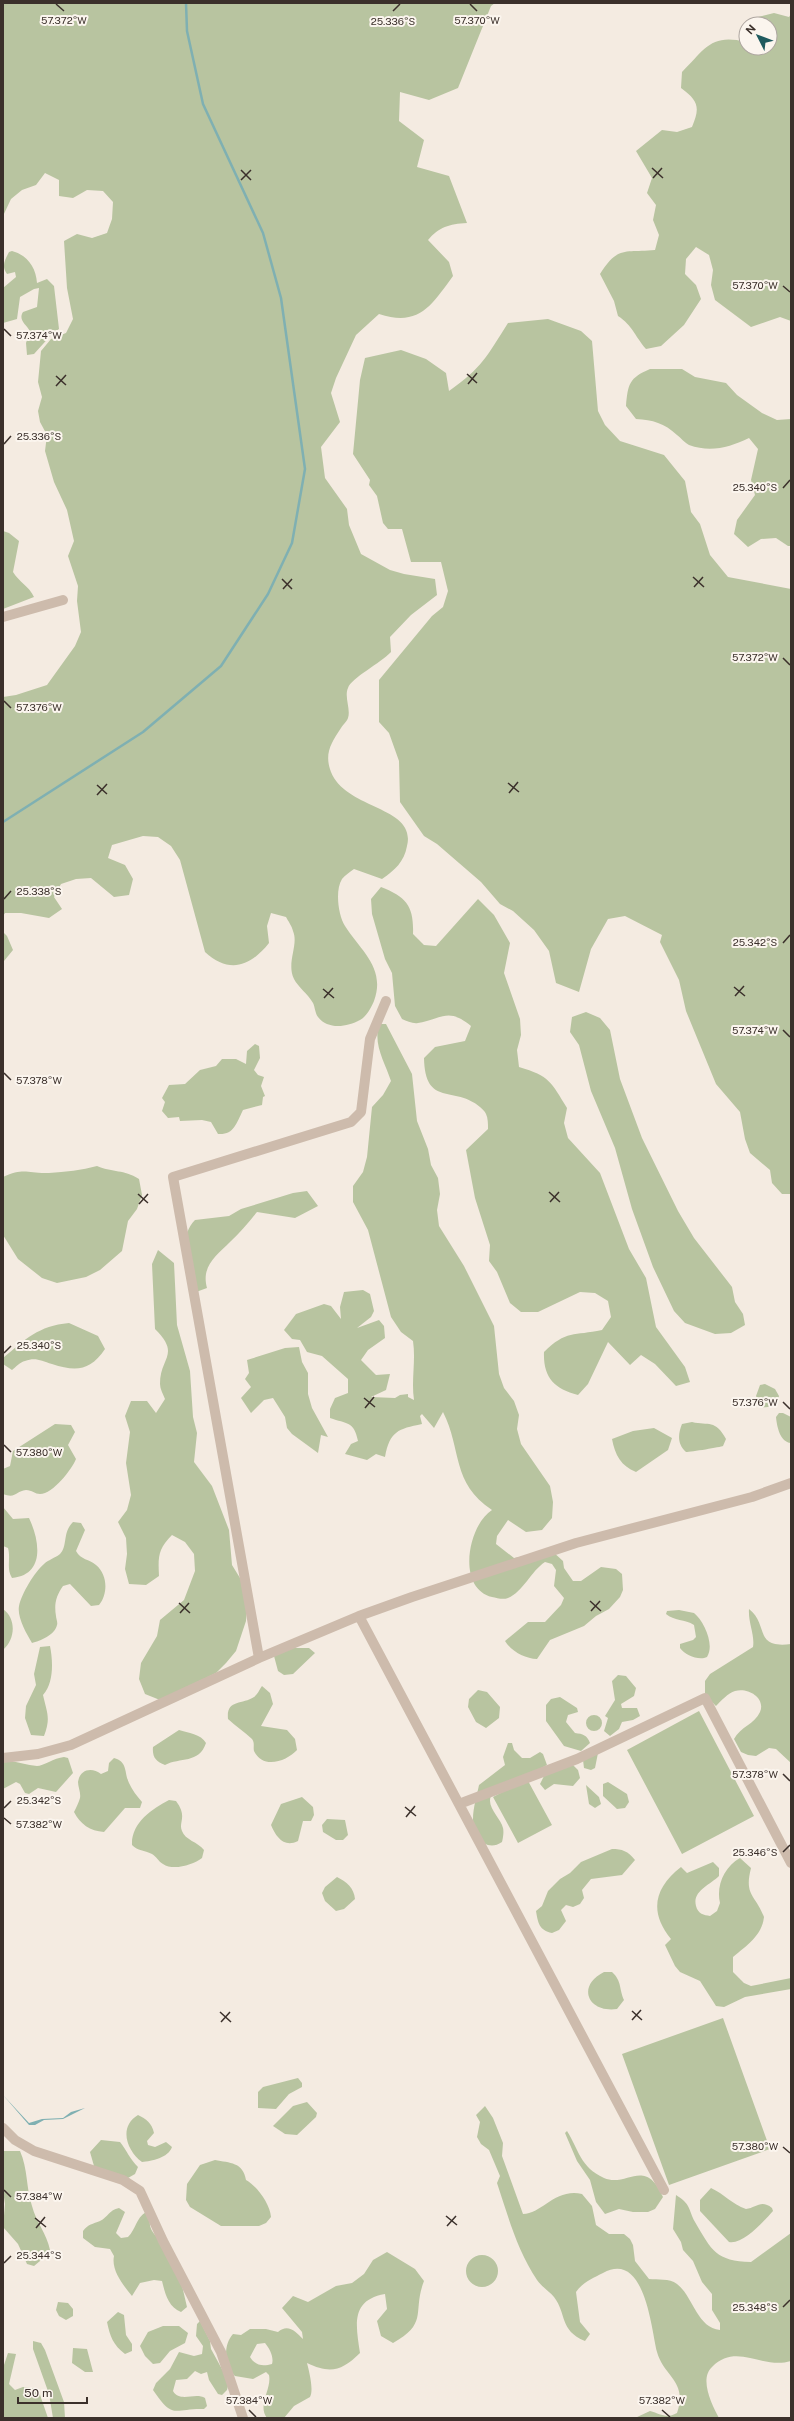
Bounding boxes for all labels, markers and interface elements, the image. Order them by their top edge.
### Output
text: 57.372°W [41,14,87,26]
text: 57.370°W [454,14,500,26]
text: 25.336°S [371,15,416,27]
north arrow [738,16,778,56]
text: N [743,22,758,37]
text: 57.370°W [732,279,778,291]
text: 57.374°W [16,329,62,341]
text: 25.336°S [17,430,62,442]
text: 25.340°S [733,481,778,493]
text: 57.372°W [732,651,778,663]
text: 57.376°W [16,701,62,713]
text: 25.338°S [17,885,62,897]
text: 25.342°S [733,936,778,948]
text: 57.374°W [732,1024,778,1036]
text: 57.378°W [16,1074,62,1086]
text: 25.340°S [17,1339,62,1351]
text: 57.376°W [732,1396,778,1408]
text: 57.380°W [16,1446,63,1458]
text: 57.378°W [732,1768,778,1780]
text: 25.342°S [17,1794,62,1806]
text: 57.382°W [16,1818,63,1830]
text: 25.346°S [733,1846,778,1858]
text: 57.380°W [732,2140,779,2152]
text: 57.384°W [16,2190,63,2202]
text: 25.344°S [17,2249,62,2261]
text: 25.348°S [733,2301,778,2313]
scale bar [18,2379,87,2405]
text: 50 m [24,2386,52,2400]
text: 57.384°W [226,2394,273,2406]
text: 57.382°W [639,2394,686,2406]

